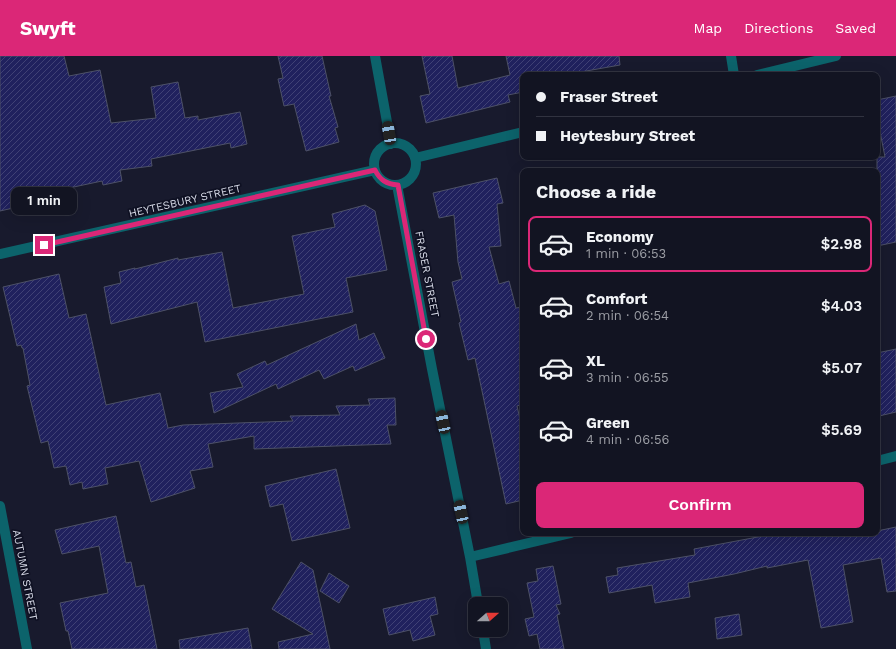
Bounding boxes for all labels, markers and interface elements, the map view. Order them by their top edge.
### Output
text: Swyft [20,17,76,40]
text: Map [694,20,722,36]
text: Directions [744,20,813,36]
text: Saved [835,20,876,36]
text: Fraser Street [560,88,658,106]
car [381,120,397,146]
text: Heytesbury Street [560,127,695,145]
text: Choose a ride [536,181,656,202]
street label: HEYTESBURY STREET [127,182,243,220]
callout: 1 min [11,187,77,215]
text: 1 min [27,193,61,208]
icon: car [538,226,574,262]
text: Economy [586,228,653,246]
street label: FRASER STREET [412,230,442,319]
text: $2.98 [821,235,862,253]
route end [35,236,53,254]
text: 1 min · 06:53 [586,246,666,261]
icon: car [538,288,574,324]
text: Comfort [586,290,647,308]
text: $4.03 [821,297,862,315]
text: 2 min · 06:54 [586,308,669,323]
route start [417,330,435,348]
icon: car [538,350,574,386]
text: XL [586,352,605,370]
text: $5.07 [822,359,862,377]
text: 3 min · 06:55 [586,370,669,385]
car [435,409,451,435]
icon: car [538,412,574,448]
text: Green [586,414,630,432]
text: $5.69 [821,421,862,439]
text: 4 min · 06:56 [586,432,669,447]
button: Confirm [536,482,864,528]
car [453,499,469,525]
street label: AUTUMN STREET [10,529,40,622]
north arrow [468,597,508,637]
map controls [468,597,508,637]

